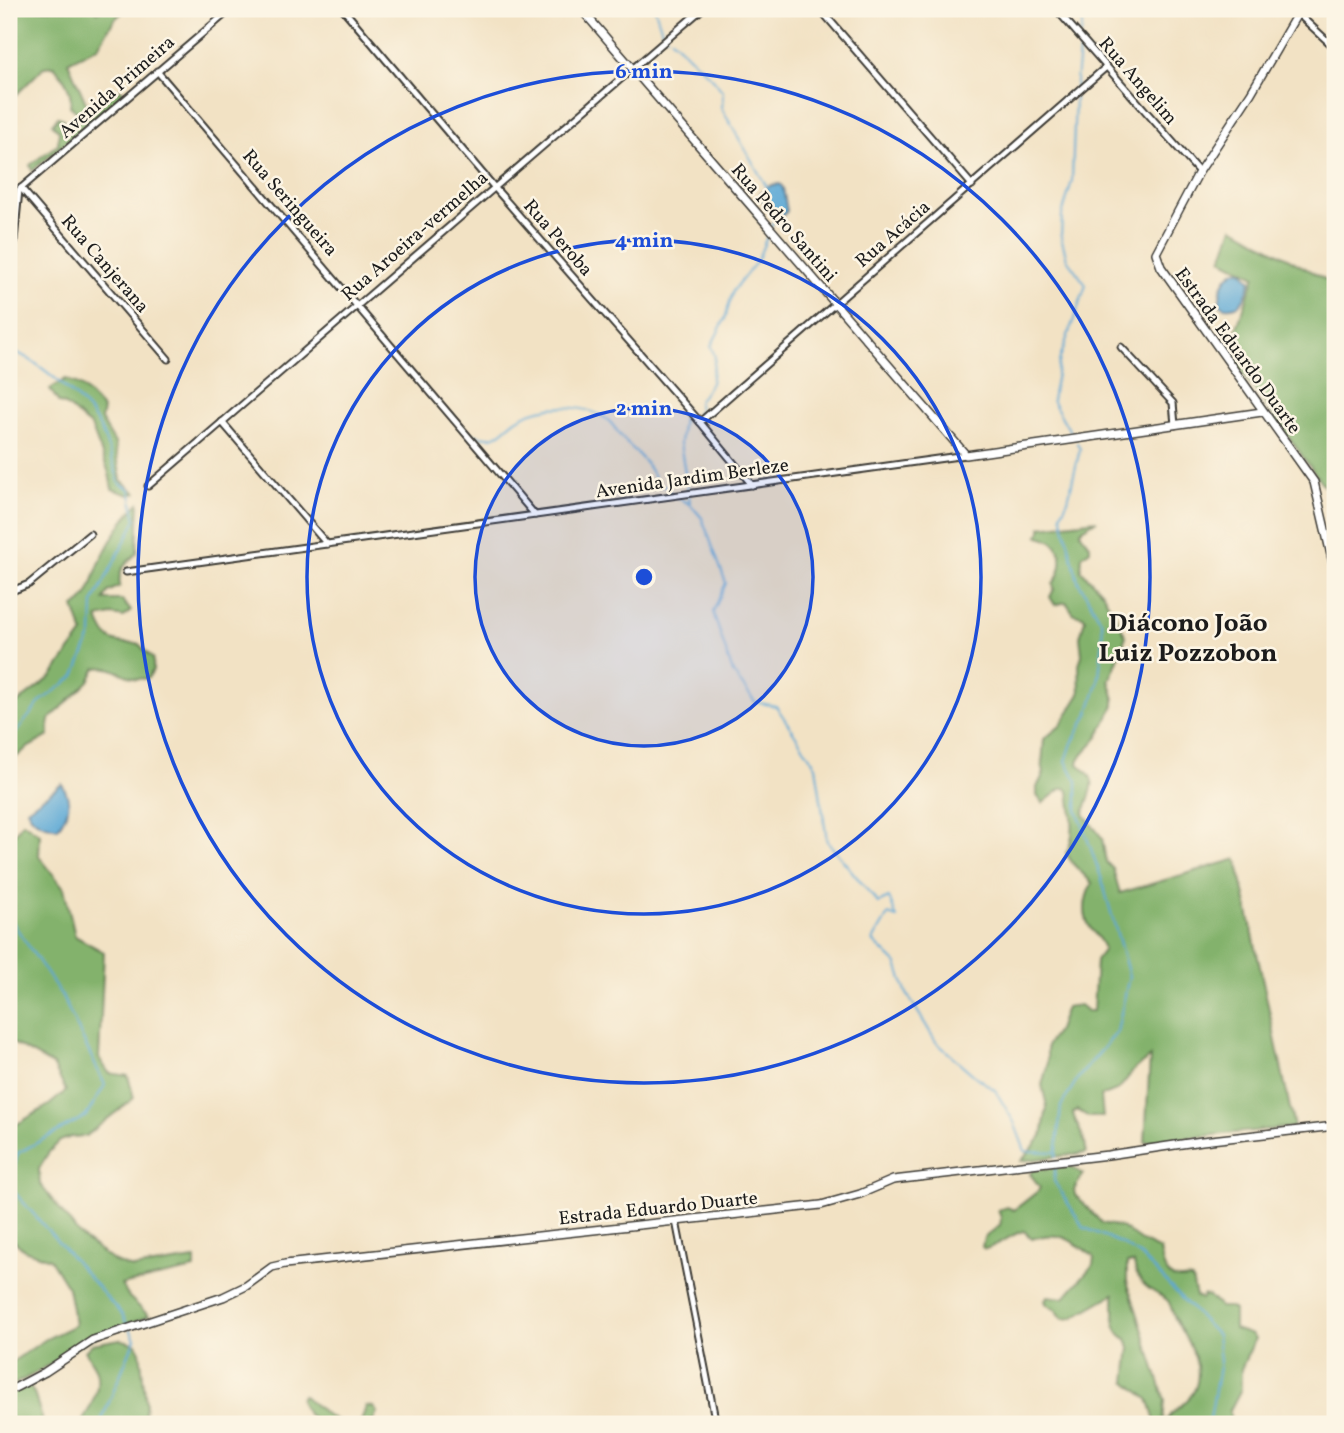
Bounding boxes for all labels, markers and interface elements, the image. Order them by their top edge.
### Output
street label: Avenida Primeira [54,30,181,145]
street label: Rua Angelim [1092,32,1183,131]
text: 6 min [615,58,673,87]
street label: Rua Seringueira [236,144,343,262]
street label: Rua Pedro Santini [724,158,843,289]
street label: Rua Aroeira-vermelha [336,165,494,308]
street label: Rua Peroba [517,194,598,282]
street label: Rua Acácia [850,195,936,274]
street label: Rua Canjerana [54,209,155,319]
text: 4 min [615,227,673,256]
street label: Estrada Eduardo Duarte [1168,263,1307,440]
text: 2 min [616,395,672,424]
street label: Avenida Jardim Berleze [594,453,791,505]
centre of rings [632,565,656,589]
district label: Diácono João Luiz Pozzobon [1099,606,1277,672]
street label: Estrada Eduardo Duarte [557,1186,759,1232]

